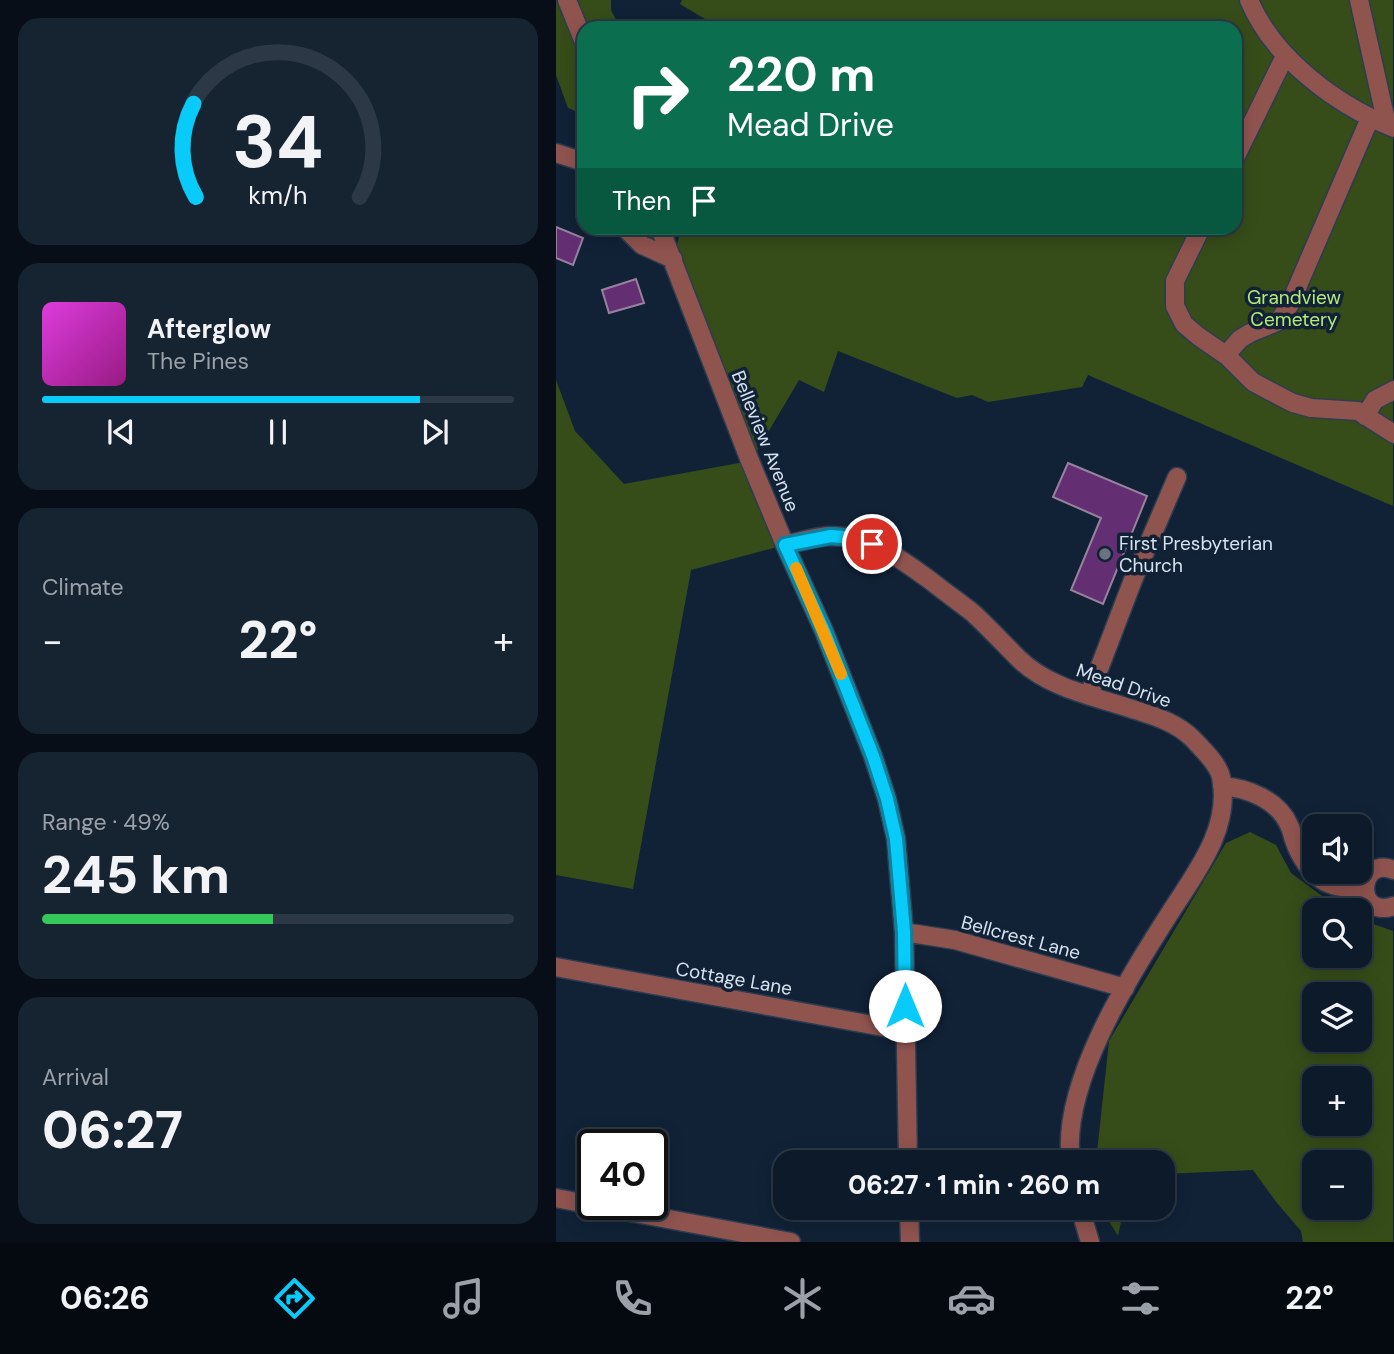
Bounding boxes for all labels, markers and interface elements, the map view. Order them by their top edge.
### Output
text: 220 m [727,42,875,106]
icon: right [612,49,703,140]
text: 34 [232,96,324,191]
text: Mead Drive [727,104,894,146]
text: km/h [248,179,308,212]
icon: arrive [685,182,723,220]
text: Then [612,184,671,218]
park label: Grandview Cemetery [1247,285,1342,332]
text: Afterglow [147,312,271,346]
text: The Pines [147,346,249,376]
street label: Belleview Avenue [726,367,805,516]
icon: previous [102,413,140,451]
icon: pause [259,413,297,451]
icon: next [416,413,454,451]
pin [842,514,902,574]
icon: arrive [853,525,891,563]
place label: First Presbyterian Church [1119,531,1273,578]
marker: First Presbyterian Church [1097,546,1113,562]
text: Climate [42,572,124,602]
text: 22° [238,606,318,674]
text: − [42,616,63,666]
text: + [493,616,514,666]
street label: Mead Drive [1073,658,1175,713]
text: Range · 49% [42,807,170,837]
map controls [1302,814,1372,1220]
button: sound [1302,814,1372,884]
text: 245 km [42,841,230,909]
button: search [1302,898,1372,968]
street label: Bellcrest Lane [958,910,1083,965]
street label: Cottage Lane [674,956,794,1001]
position arrow [868,969,942,1043]
button: layers [1302,982,1372,1052]
text: Arrival [42,1062,109,1092]
button: + [1302,1066,1372,1136]
text: 06:27 [42,1096,183,1164]
speed limit sign: 40 [577,1129,668,1220]
button: − [1302,1150,1372,1220]
text: 06:27 · 1 min · 260 m [848,1168,1100,1202]
icon: directions [270,1274,319,1323]
icon: music [439,1274,488,1323]
icon: phone [608,1274,657,1323]
icon: climate [778,1274,827,1323]
icon: car [947,1274,996,1323]
icon: filters [1116,1274,1165,1323]
text: 06:26 [60,1277,150,1319]
text: 22° [1285,1277,1334,1319]

